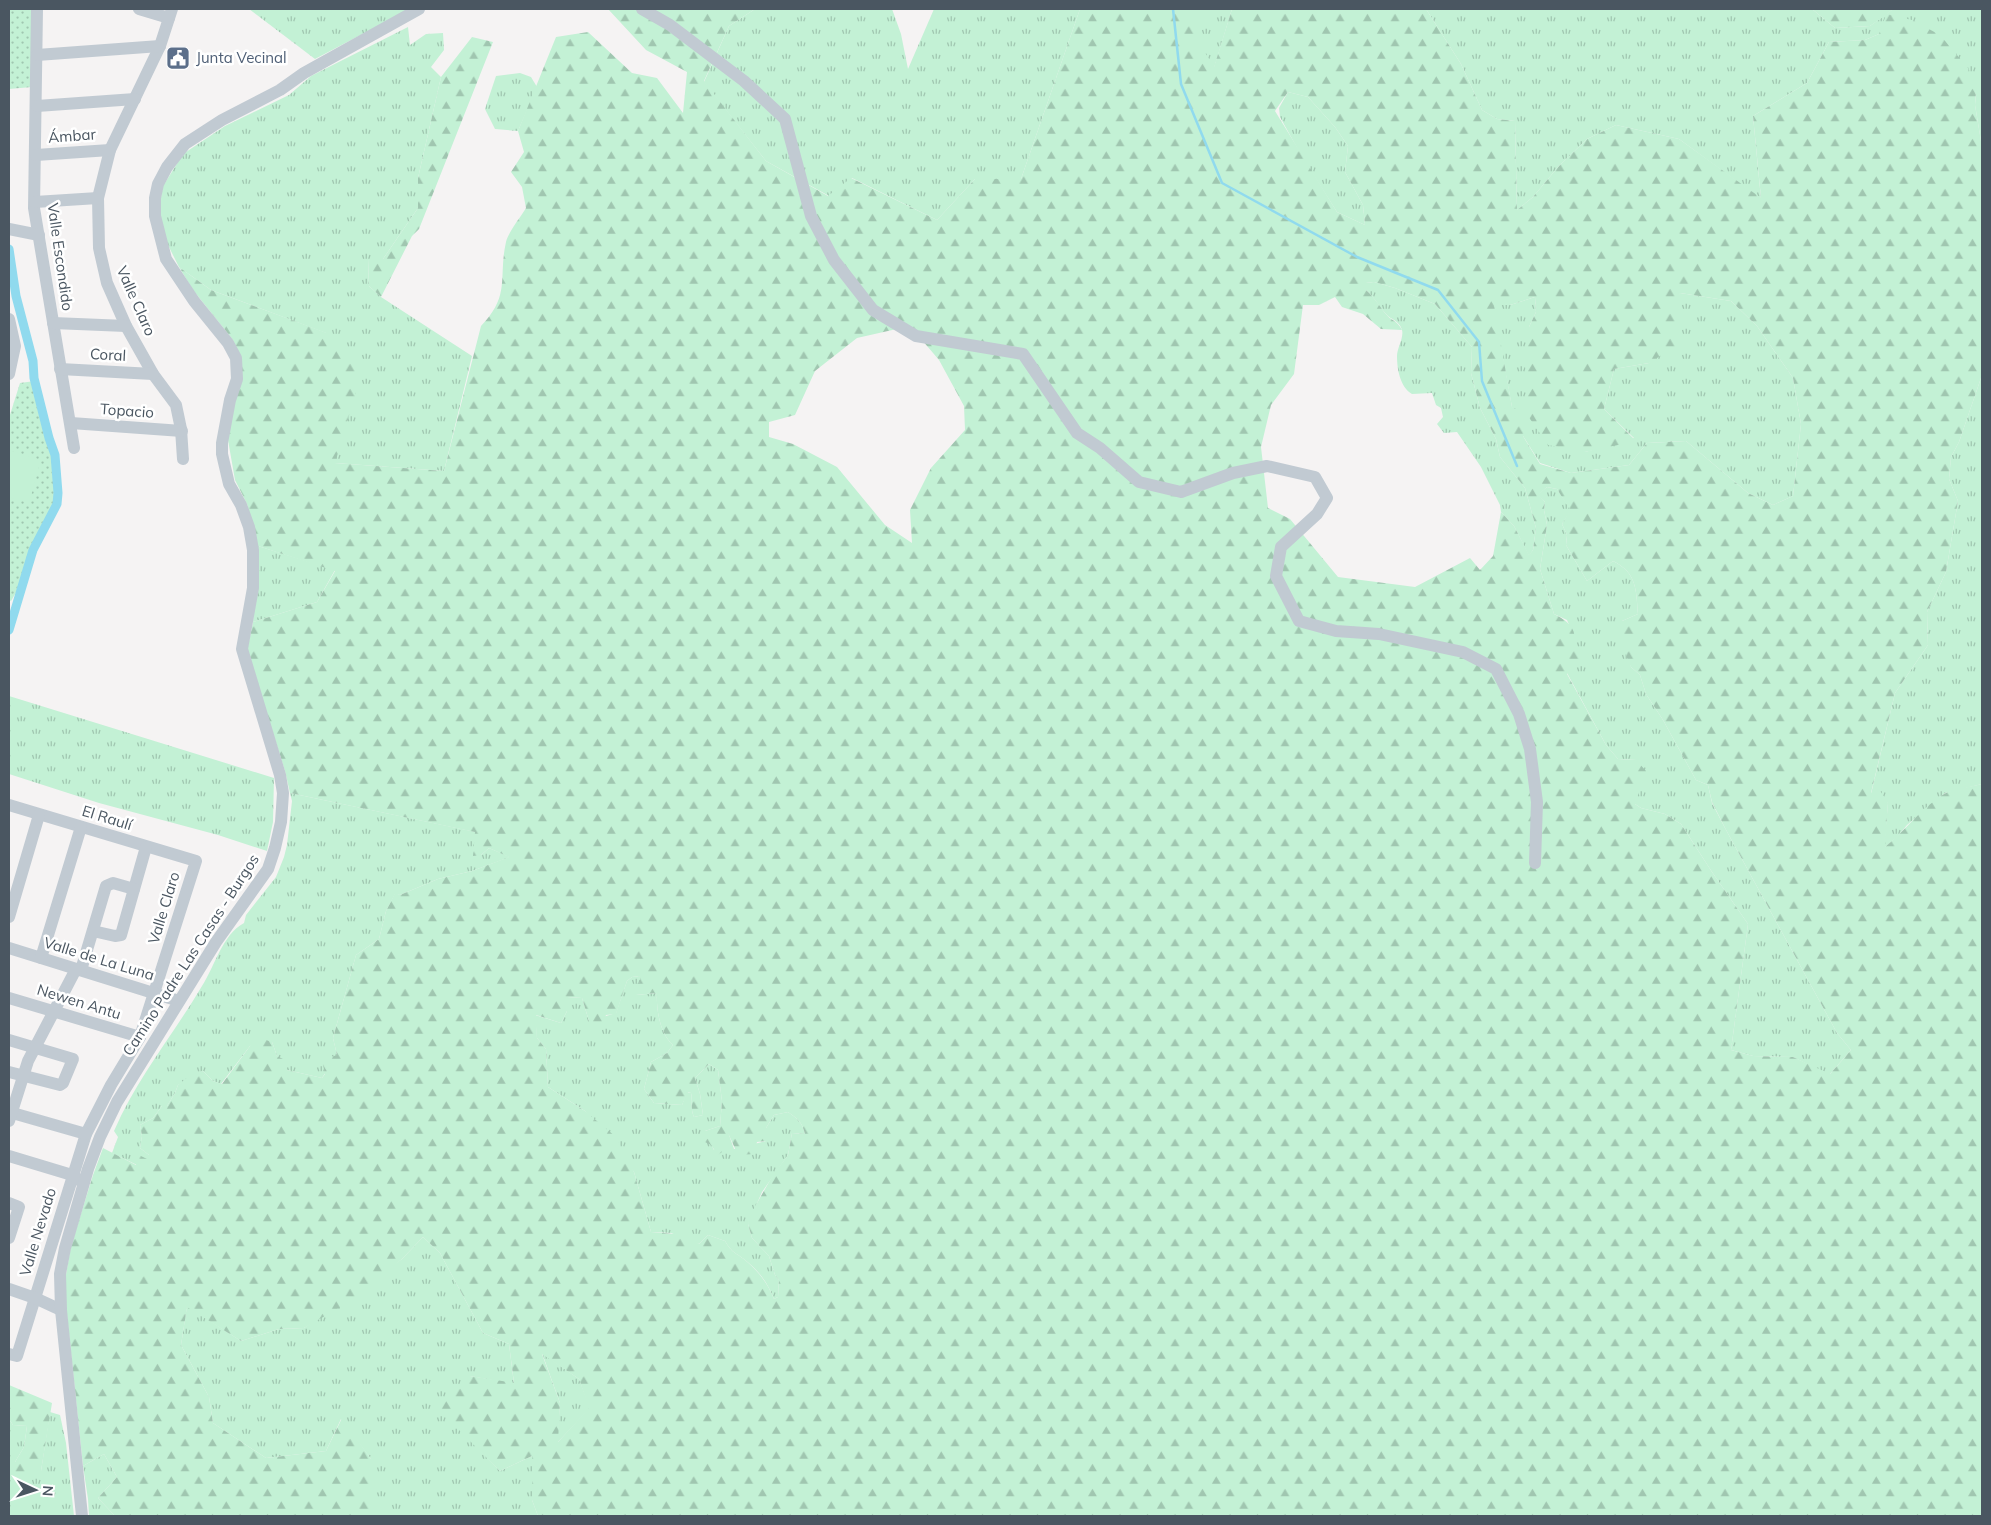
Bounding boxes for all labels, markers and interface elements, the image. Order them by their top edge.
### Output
public building icon: Junta Vecinal [165,45,191,71]
place label: Junta Vecinal [196,48,287,67]
street label: Ámbar [48,124,97,147]
street label: Valle Escondido [44,202,77,312]
street label: Valle Claro [113,263,160,339]
street label: Coral [89,344,127,365]
street label: Topacio [99,399,155,422]
street label: El Raulí [80,801,136,835]
street label: Camino Padre Las Casas - Burgos [118,850,263,1059]
street label: Valle Claro [144,869,184,946]
street label: Valle de La Luna [42,933,157,984]
street label: Newen Antu [35,980,123,1023]
street label: Valle Nevado [15,1185,60,1278]
north arrow [10,1465,60,1515]
text: N [39,1485,57,1497]

